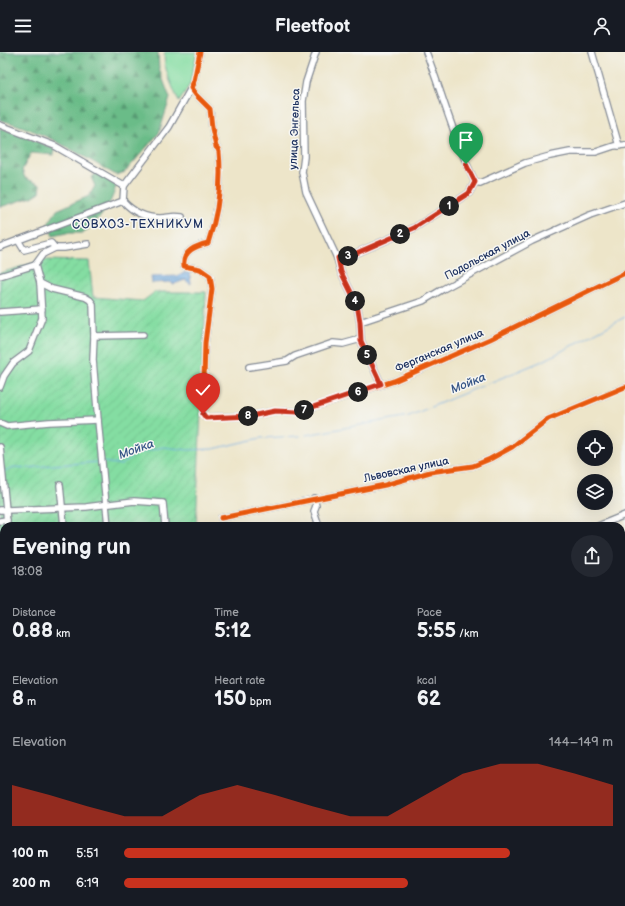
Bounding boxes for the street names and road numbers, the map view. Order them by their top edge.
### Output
street label: улица Энгельса [287,88,302,170]
street label: Подольская улица [442,226,533,282]
street label: Ферганская улица [393,326,486,375]
street label: Львовская улица [361,454,450,485]

